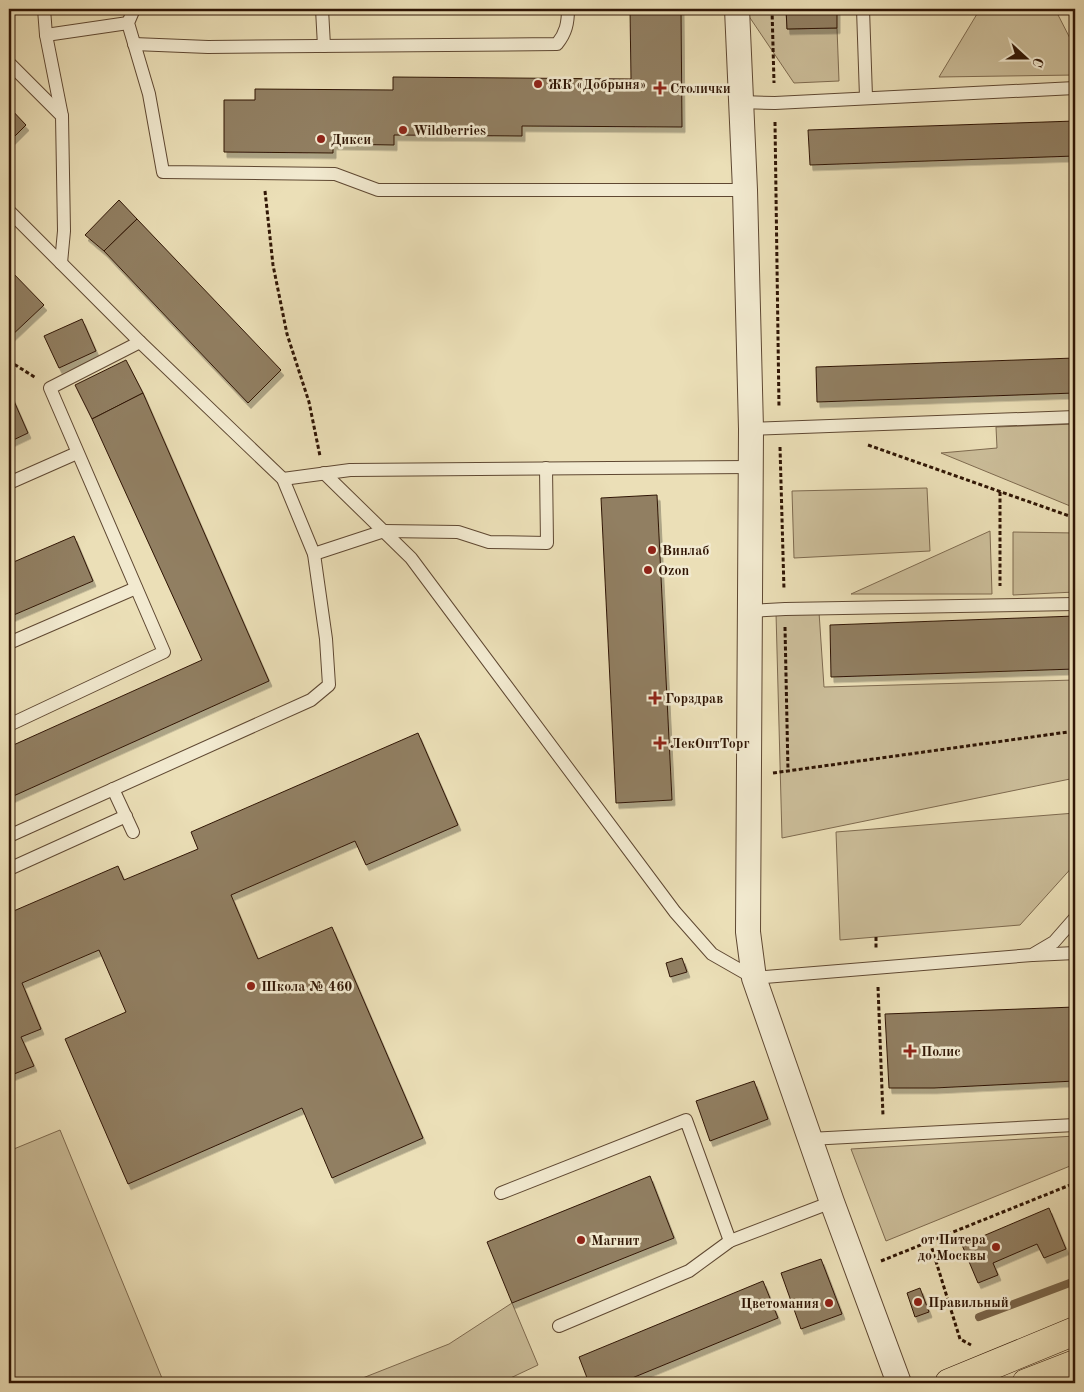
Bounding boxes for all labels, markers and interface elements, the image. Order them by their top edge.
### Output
north arrow [1002,32,1052,82]
text: С [1029,55,1045,69]
marker: ЖК «Добрыня» [532,78,544,90]
place label: ЖК «Добрыня» [548,78,647,92]
marker: Столички [654,82,666,94]
place label: Столички [670,82,731,96]
marker: Wildberries [397,124,409,136]
place label: Wildberries [413,124,486,138]
marker: Дикси [315,133,327,145]
place label: Дикси [331,133,371,147]
marker: Винлаб [646,544,658,556]
place label: Винлаб [662,544,709,558]
marker: Ozon [642,564,654,576]
place label: Ozon [658,564,689,578]
marker: Горздрав [649,692,661,704]
place label: Горздрав [665,692,723,706]
marker: ЛекОптТорг [654,737,666,749]
place label: ЛекОптТорг [670,737,750,751]
marker: Школа № 460 [245,980,257,992]
place label: Школа № 460 [261,980,352,994]
marker: Полис [903,1044,917,1058]
place label: Полис [921,1045,961,1059]
place label: от Питера до Москвы [918,1233,986,1263]
marker: Магнит [575,1234,587,1246]
place label: Магнит [591,1234,640,1248]
marker: от Питера до Москвы [990,1241,1002,1253]
marker: Правильный [912,1296,924,1308]
place label: Правильный [928,1296,1009,1310]
place label: Цветомания [740,1297,819,1311]
marker: Цветомания [823,1297,835,1309]

